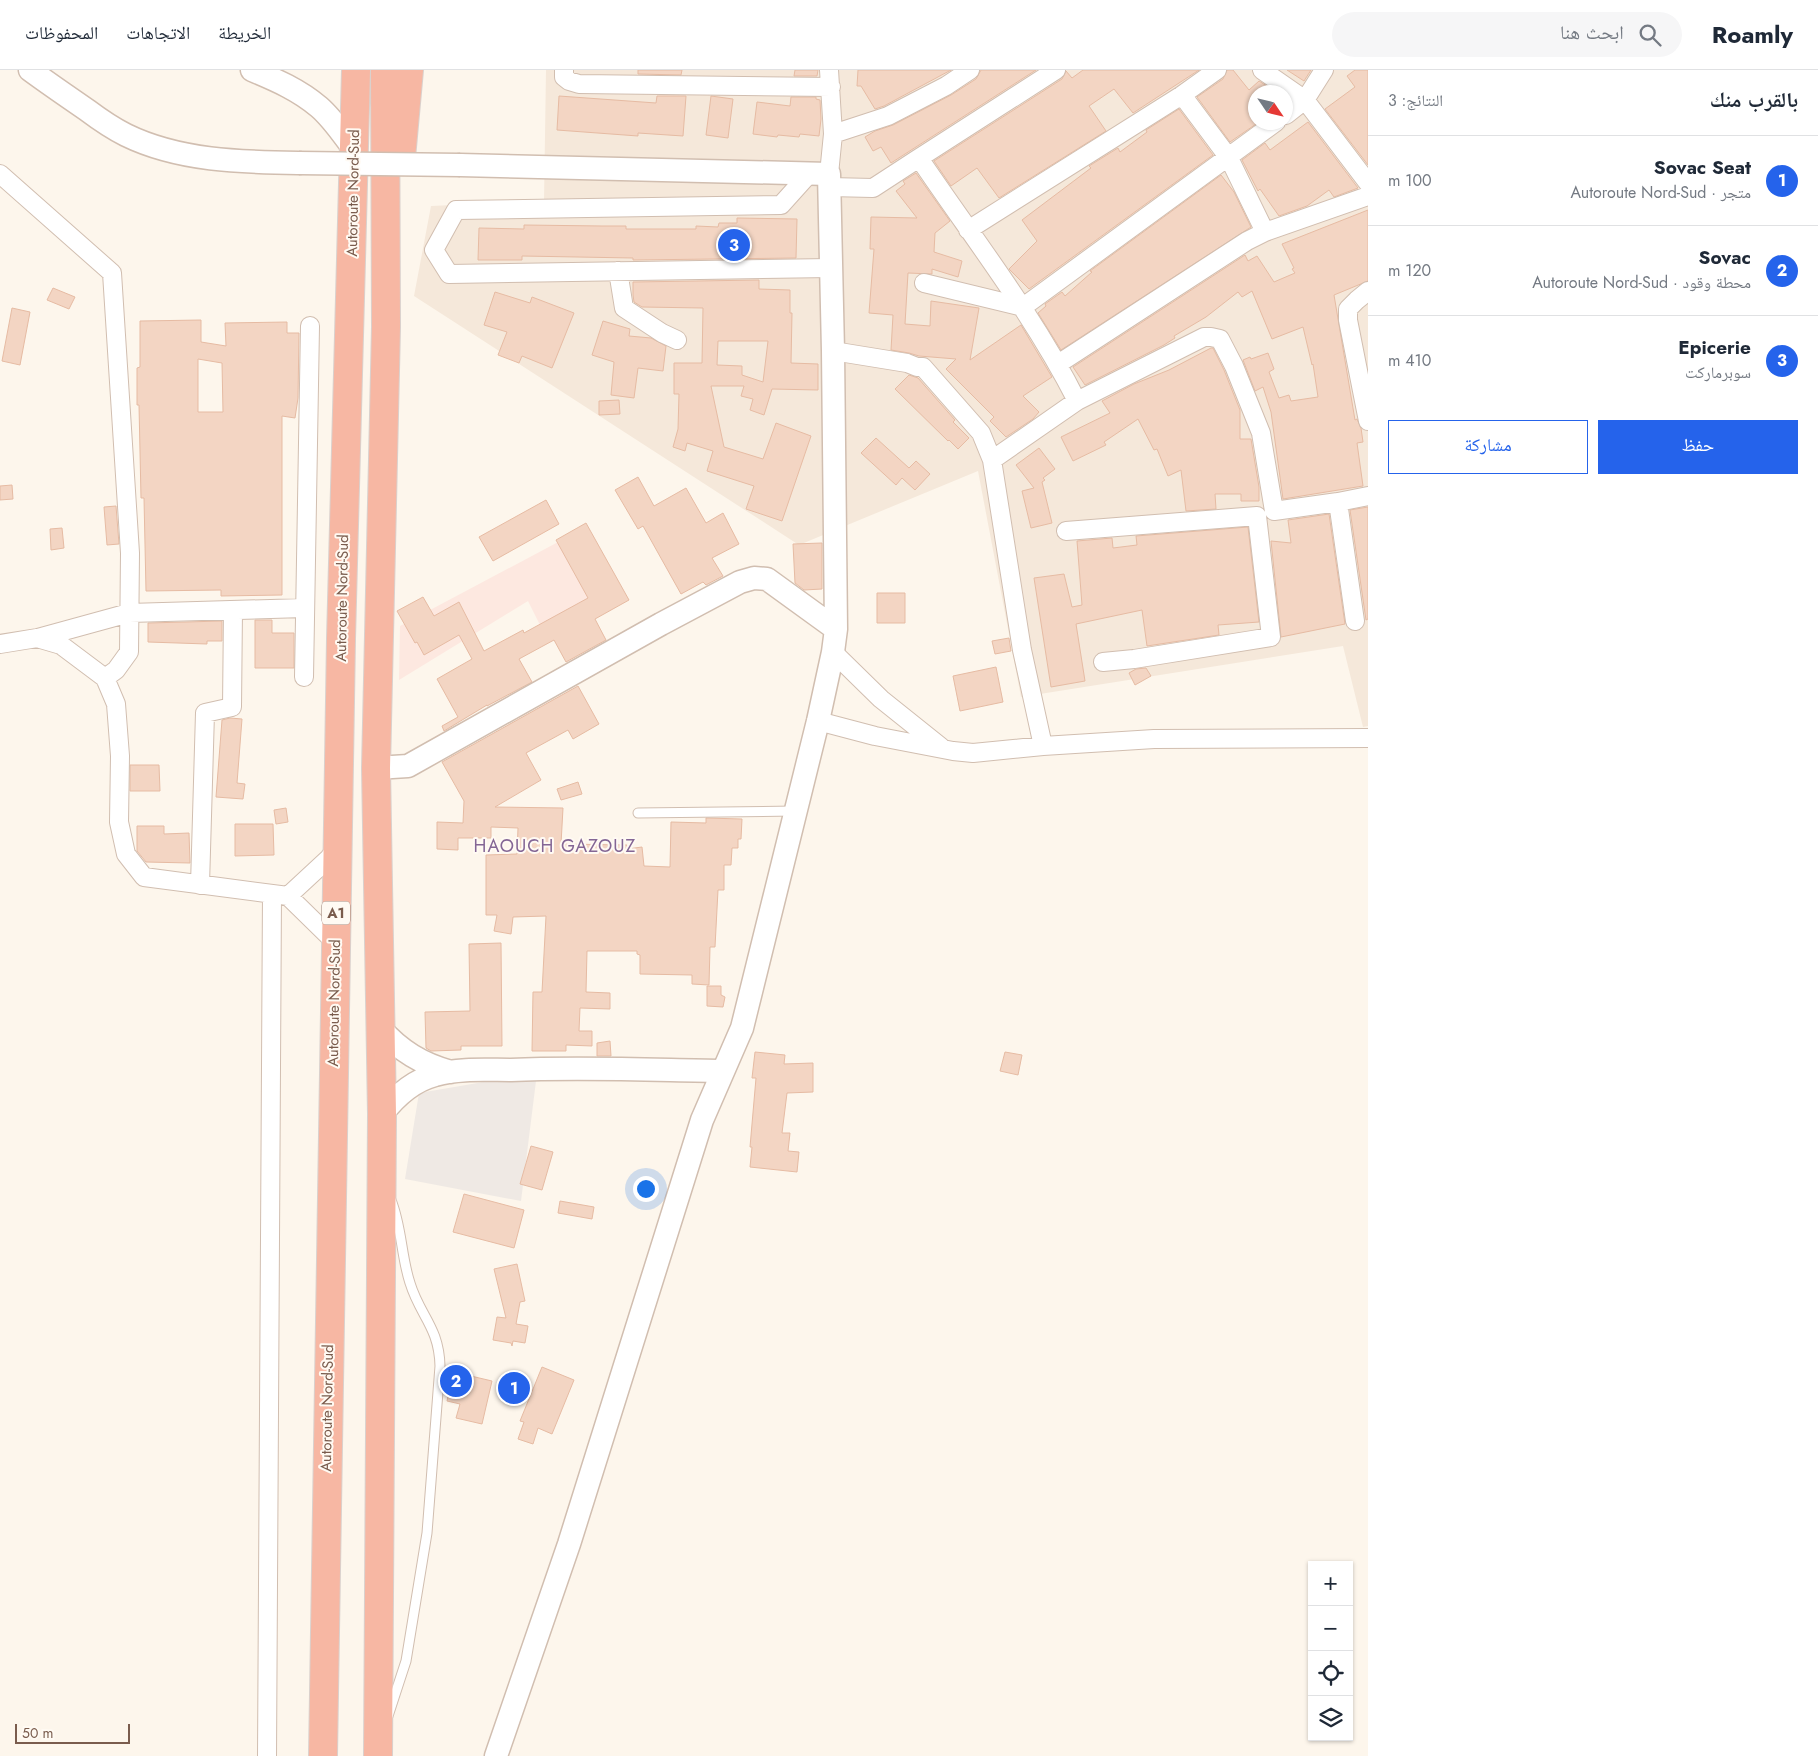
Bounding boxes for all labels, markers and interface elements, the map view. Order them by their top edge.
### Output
search box [1332,12,1682,57]
text: Roamly [1712,17,1793,52]
text: ابحث هنا [1560,19,1624,46]
text: المحفوظات [25,20,98,46]
text: الاتجاهات [126,20,190,46]
text: الخريطة [218,20,271,46]
icon: search [1636,21,1664,49]
north arrow [1248,85,1293,130]
text: بالقرب منك [1710,85,1798,115]
text: النتائج: 3 [1388,89,1443,112]
street label: Autoroute Nord-Sud [341,129,365,257]
text: Sovac Seat [1654,154,1751,181]
text: 100 m [1388,169,1432,192]
text: 1 [1778,169,1786,192]
text: متجر · Autoroute Nord-Sud [1571,181,1751,204]
pin: 3 [718,226,750,264]
text: Sovac [1699,244,1751,271]
text: 120 m [1388,259,1431,282]
text: 2 [1777,259,1787,282]
text: محطة وقود · Autoroute Nord-Sud [1532,271,1751,294]
text: Epicerie [1678,334,1751,361]
text: 410 m [1388,349,1431,372]
text: 3 [1777,349,1787,372]
text: سوبرماركت [1685,361,1751,384]
button: مشاركة [1388,420,1588,474]
button: حفظ [1598,420,1798,474]
street label: Autoroute Nord-Sud [330,534,354,662]
district label: HAOUCH GAZOUZ [474,833,636,859]
road number: A1 [322,901,350,924]
street label: Autoroute Nord-Sud [322,939,346,1067]
your location [633,1176,659,1202]
street label: Autoroute Nord-Sud [315,1344,339,1472]
pin: 2 [440,1362,472,1400]
pin: 1 [498,1369,530,1407]
map controls [1308,1561,1353,1741]
button: + [1308,1561,1353,1606]
button: − [1308,1606,1353,1651]
button: locate [1308,1651,1353,1696]
button: layers [1308,1696,1353,1741]
scale bar [15,1721,130,1744]
text: 50 m [22,1723,53,1743]

